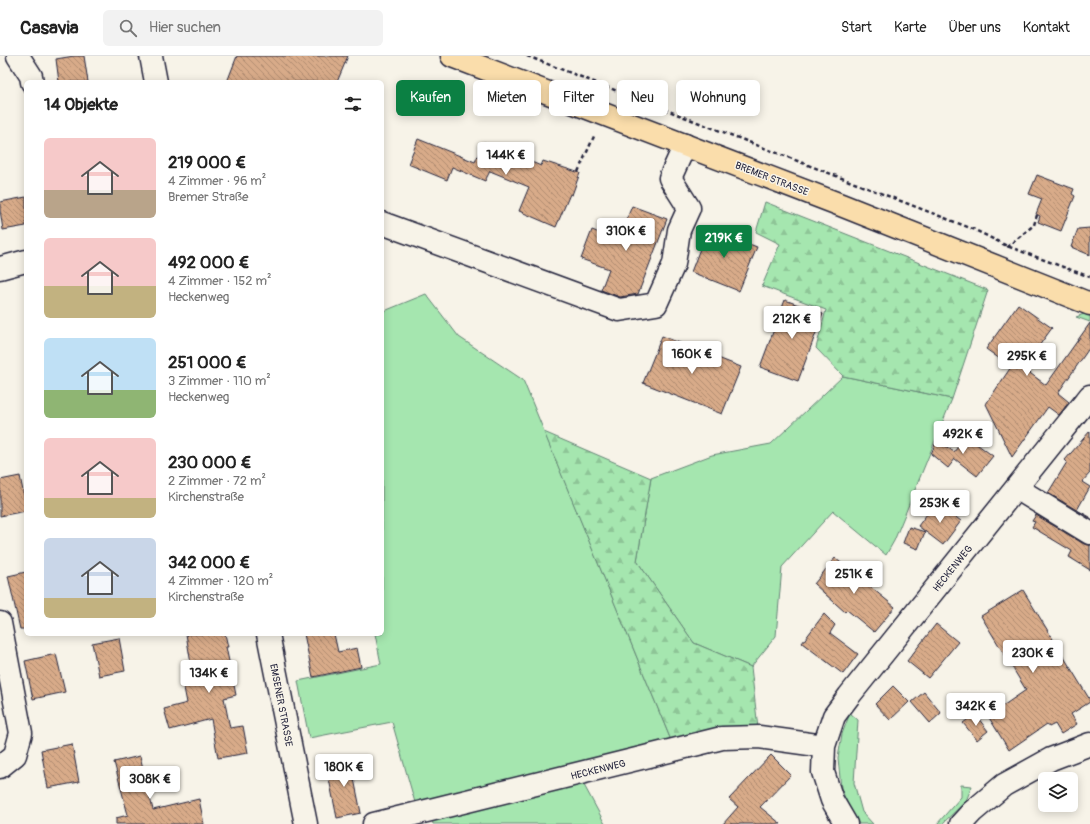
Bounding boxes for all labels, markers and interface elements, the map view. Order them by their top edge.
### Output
search box [103,10,383,46]
text: Casavia [20,16,79,40]
icon: search [117,17,139,39]
text: Hier suchen [149,18,221,37]
text: Start [841,19,872,36]
text: Karte [894,19,926,36]
text: Über uns [948,19,1001,36]
text: Kontakt [1023,19,1070,36]
chip: Kaufen [396,80,465,116]
chip: Mieten [473,80,541,116]
chip: Filter [549,80,609,116]
chip: Neu [617,80,668,116]
chip: Wohnung [676,80,760,116]
icon: filters [342,93,364,115]
text: 14 Objekte [44,94,118,115]
pin: 144K € [473,142,539,176]
text: 144K € [486,147,526,163]
text: 219 000 € [168,152,246,173]
icon: home [76,154,124,202]
street label: BREMER STRASSE [733,159,810,198]
text: 4 Zimmer · 96 m² [168,173,266,189]
text: Bremer Straße [168,189,248,205]
pin: 310K € [593,218,659,252]
text: 310K € [606,223,646,239]
pin: 219K € [691,225,757,259]
text: 219K € [705,230,743,246]
text: 492 000 € [168,252,250,273]
icon: home [76,254,124,302]
text: 4 Zimmer · 152 m² [168,273,271,289]
text: Heckenweg [168,289,229,305]
pin: 212K € [759,306,825,340]
text: 212K € [773,311,811,327]
pin: 160K € [659,341,725,375]
pin: 295K € [994,343,1060,377]
text: 160K € [672,346,712,362]
text: 295K € [1007,348,1047,364]
text: 251 000 € [168,352,247,373]
icon: home [76,354,124,402]
text: 3 Zimmer · 110 m² [168,373,271,389]
text: Heckenweg [168,389,229,405]
pin: 492K € [930,421,996,455]
text: 492K € [943,426,983,442]
text: 230 000 € [168,452,252,473]
icon: home [76,454,124,502]
text: 2 Zimmer · 72 m² [168,473,266,489]
text: Kirchenstraße [168,489,244,505]
pin: 253K € [907,490,973,524]
text: 253K € [920,495,960,511]
street label: HECKENWEG [930,543,975,594]
text: 342 000 € [168,552,250,573]
icon: home [76,554,124,602]
pin: 251K € [821,561,887,595]
text: 251K € [835,566,873,582]
text: 4 Zimmer · 120 m² [168,573,273,589]
text: Kirchenstraße [168,589,244,605]
pin: 230K € [1000,640,1066,674]
text: 230K € [1012,645,1054,661]
pin: 134K € [176,660,242,694]
street label: EMSENER STRASSE [267,663,295,748]
text: 134K € [189,665,229,681]
pin: 342K € [943,693,1009,727]
text: 342K € [955,698,997,714]
pin: 180K € [311,754,377,788]
street label: HECKENWEG [569,757,627,783]
text: 180K € [324,759,364,775]
pin: 308K € [117,766,183,800]
text: 308K € [129,771,171,787]
map controls [1038,772,1078,812]
button: layers [1038,772,1078,812]

